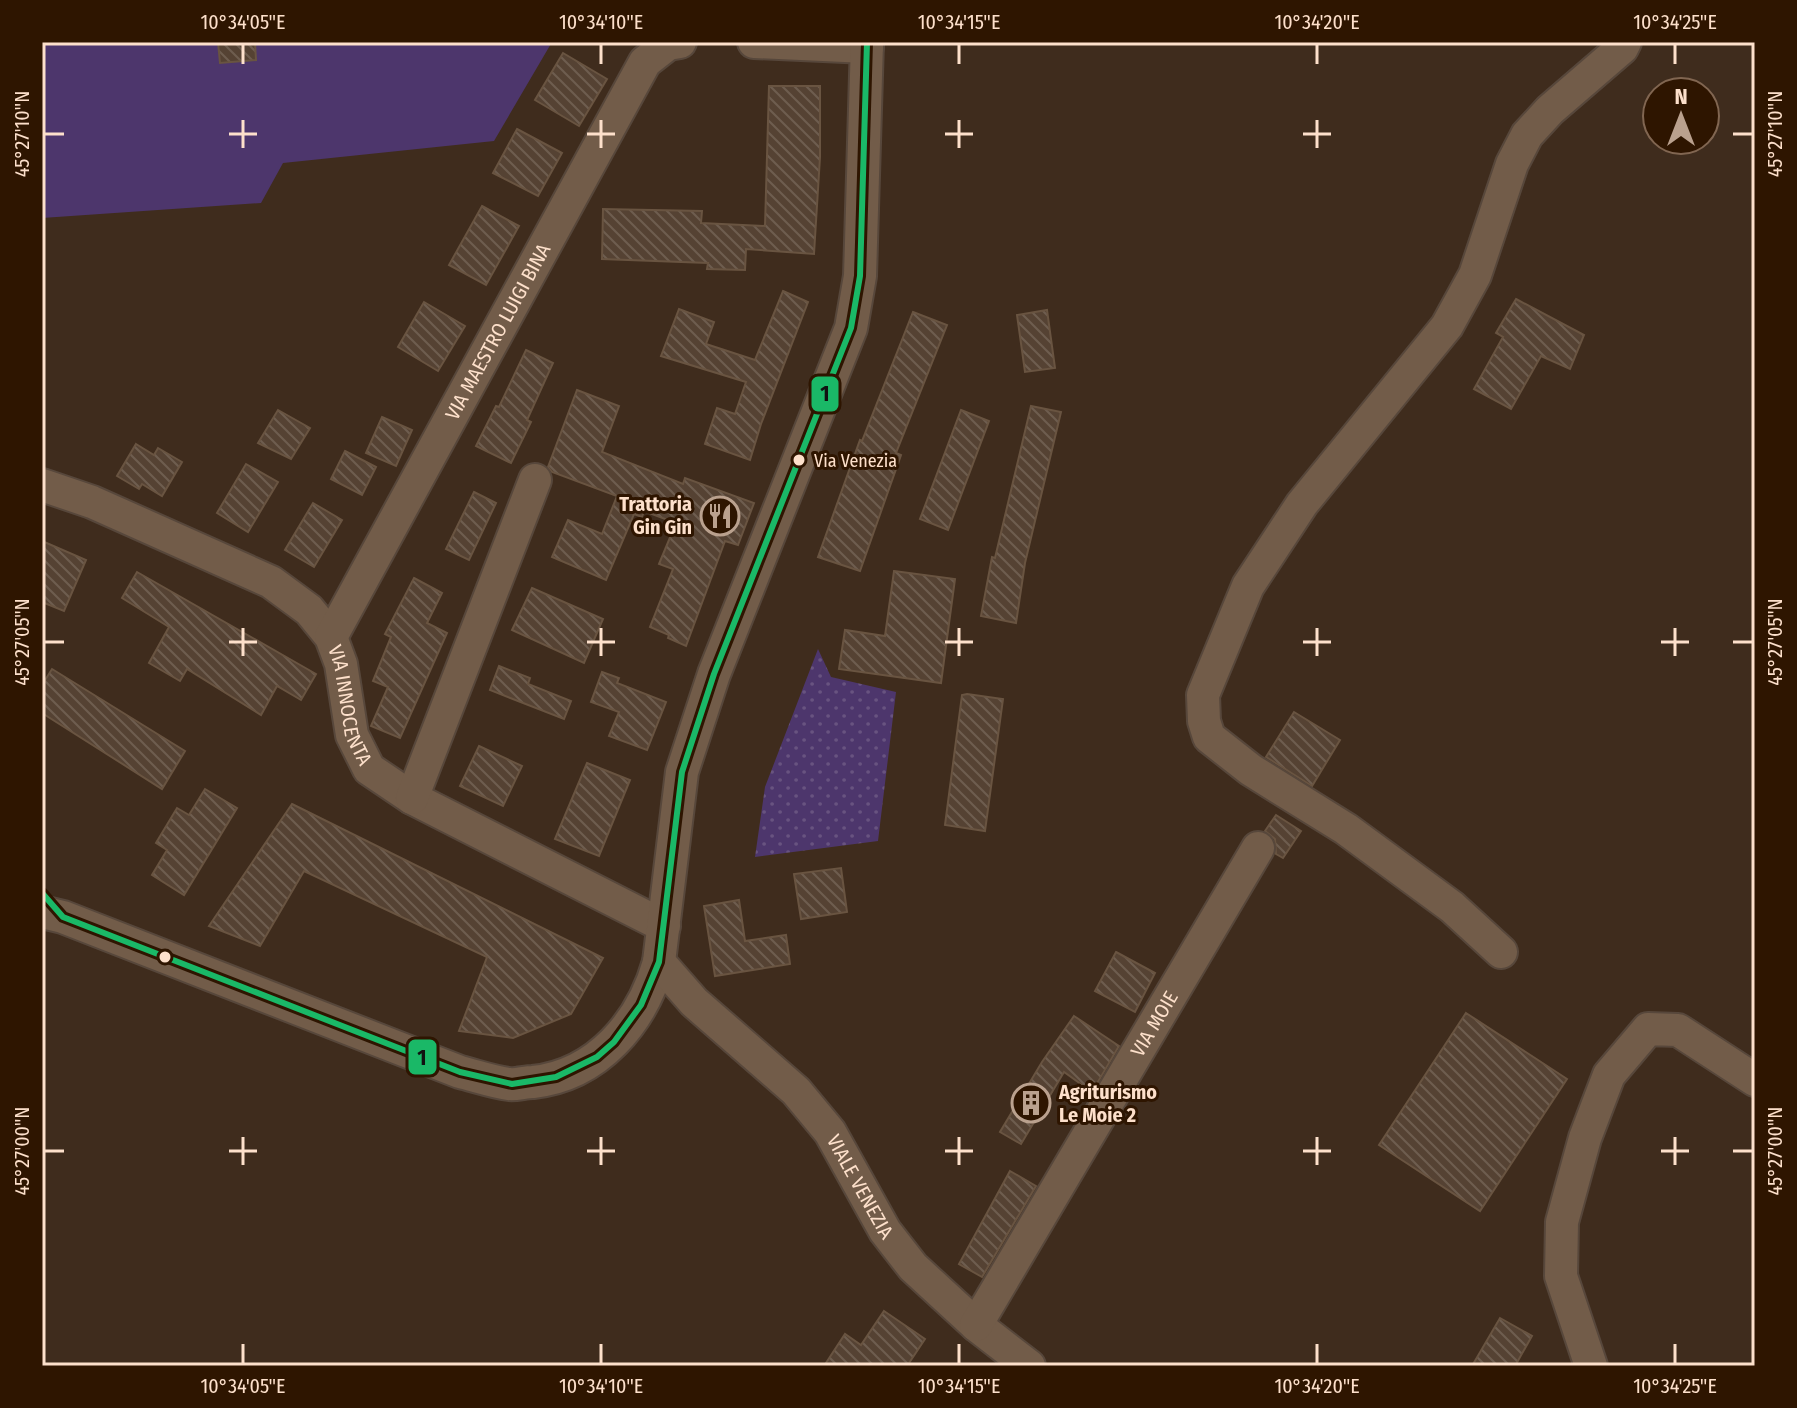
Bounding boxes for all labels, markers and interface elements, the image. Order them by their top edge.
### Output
text: 10°34'05"E [201,10,285,34]
text: 10°34'10"E [559,10,643,34]
text: 10°34'15"E [918,10,1000,34]
text: 10°34'20"E [1274,10,1360,34]
text: 10°34'25"E [1633,10,1717,34]
north arrow [1641,76,1721,156]
text: N [1674,83,1688,110]
text: 45°27'10"N [10,91,34,177]
text: 45°27'10"N [1763,91,1787,177]
street label: VIA MAESTRO LUIGI BINA [440,239,556,424]
line badge: 1 [810,375,840,413]
text: 1 [820,380,830,407]
place label: Via Venezia [814,450,897,472]
marker: Via Venezia [791,452,807,468]
place label: Trattoria Gin Gin [619,492,692,539]
restaurant icon: Trattoria Gin Gin [699,495,741,537]
text: 45°27'05"N [10,598,34,686]
text: 45°27'05"N [1763,598,1787,686]
street label: VIA INNOCENTA [323,642,377,769]
unlabelled marker [157,949,173,965]
street label: VIA MOIE [1125,987,1183,1061]
line badge: 1 [407,1038,438,1076]
text: 1 [417,1044,427,1071]
place label: Agriturismo Le Moie 2 [1058,1080,1157,1127]
building icon: Agriturismo Le Moie 2 [1010,1082,1052,1124]
text: 45°27'00"N [10,1107,34,1195]
text: 45°27'00"N [1763,1107,1787,1195]
street label: VIALE VENEZIA [822,1130,899,1244]
text: 10°34'05"E [201,1374,285,1398]
text: 10°34'10"E [559,1374,643,1398]
text: 10°34'15"E [918,1374,1000,1398]
text: 10°34'20"E [1274,1374,1360,1398]
text: 10°34'25"E [1633,1374,1717,1398]

